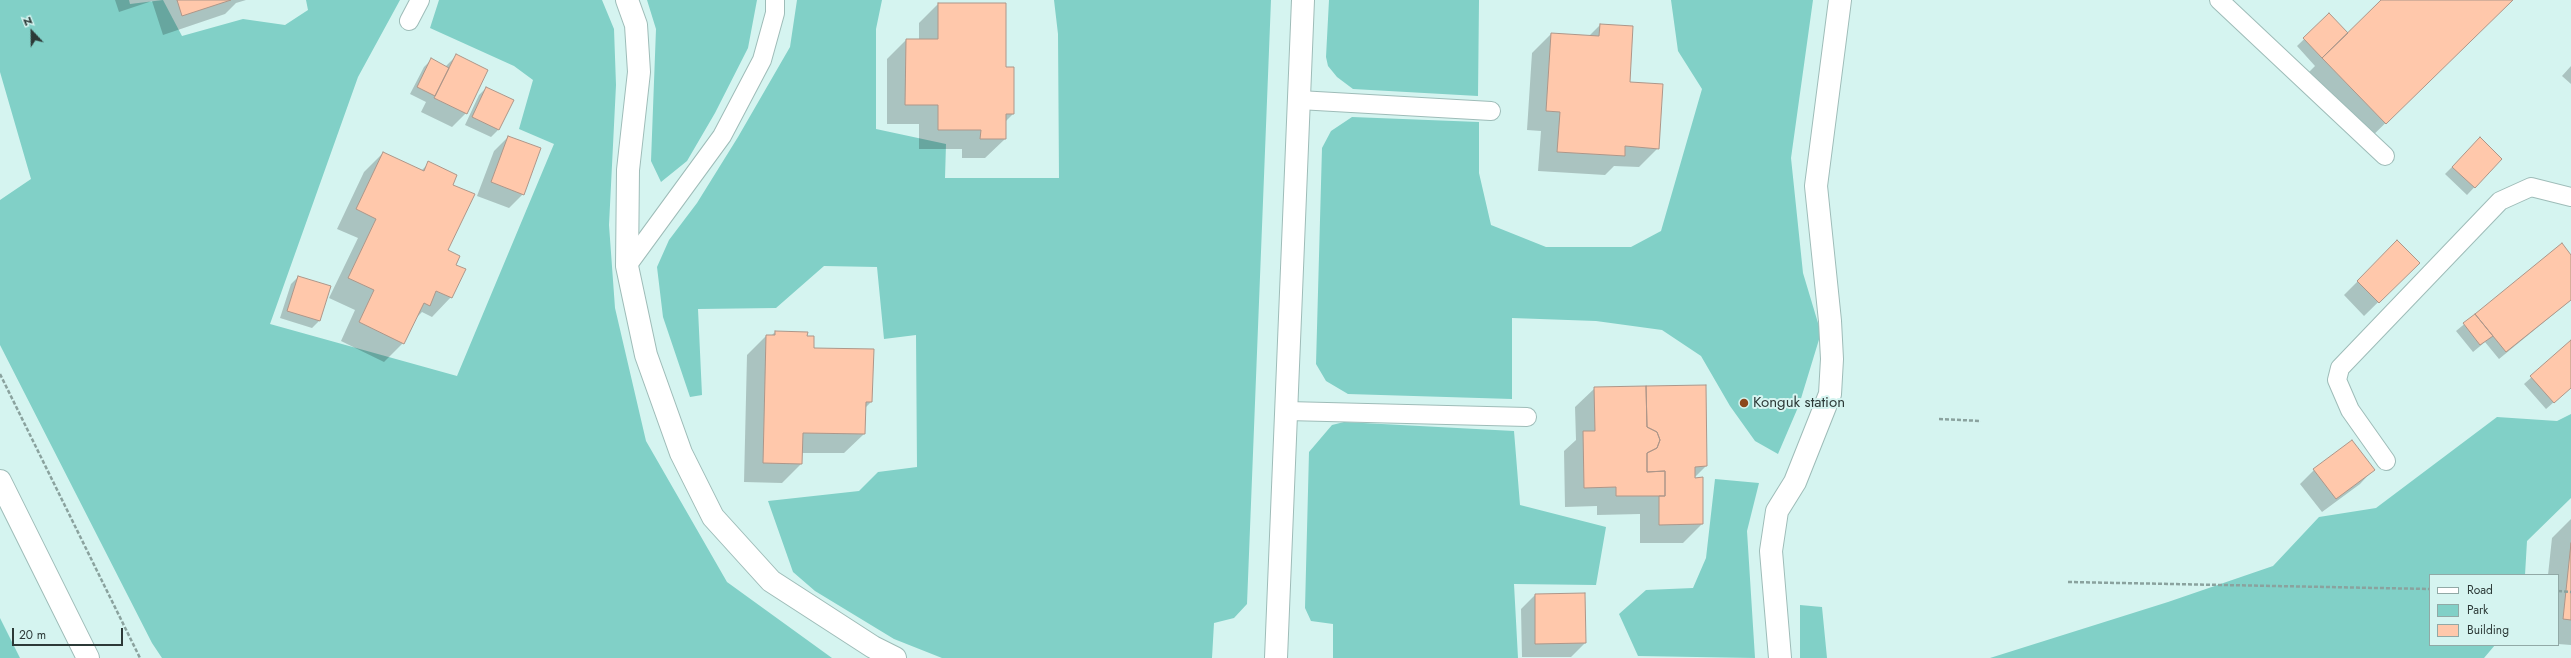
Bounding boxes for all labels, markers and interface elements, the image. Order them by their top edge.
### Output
north arrow [12,12,52,52]
text: N [20,12,35,30]
place label: Konguk station [1753,394,1845,412]
marker: Konguk station [1738,397,1750,409]
legend [2429,574,2559,646]
text: Road [2467,581,2493,599]
text: Park [2467,601,2488,619]
scale bar [14,620,125,646]
text: Building [2467,621,2509,639]
text: 20 m [19,626,46,644]

